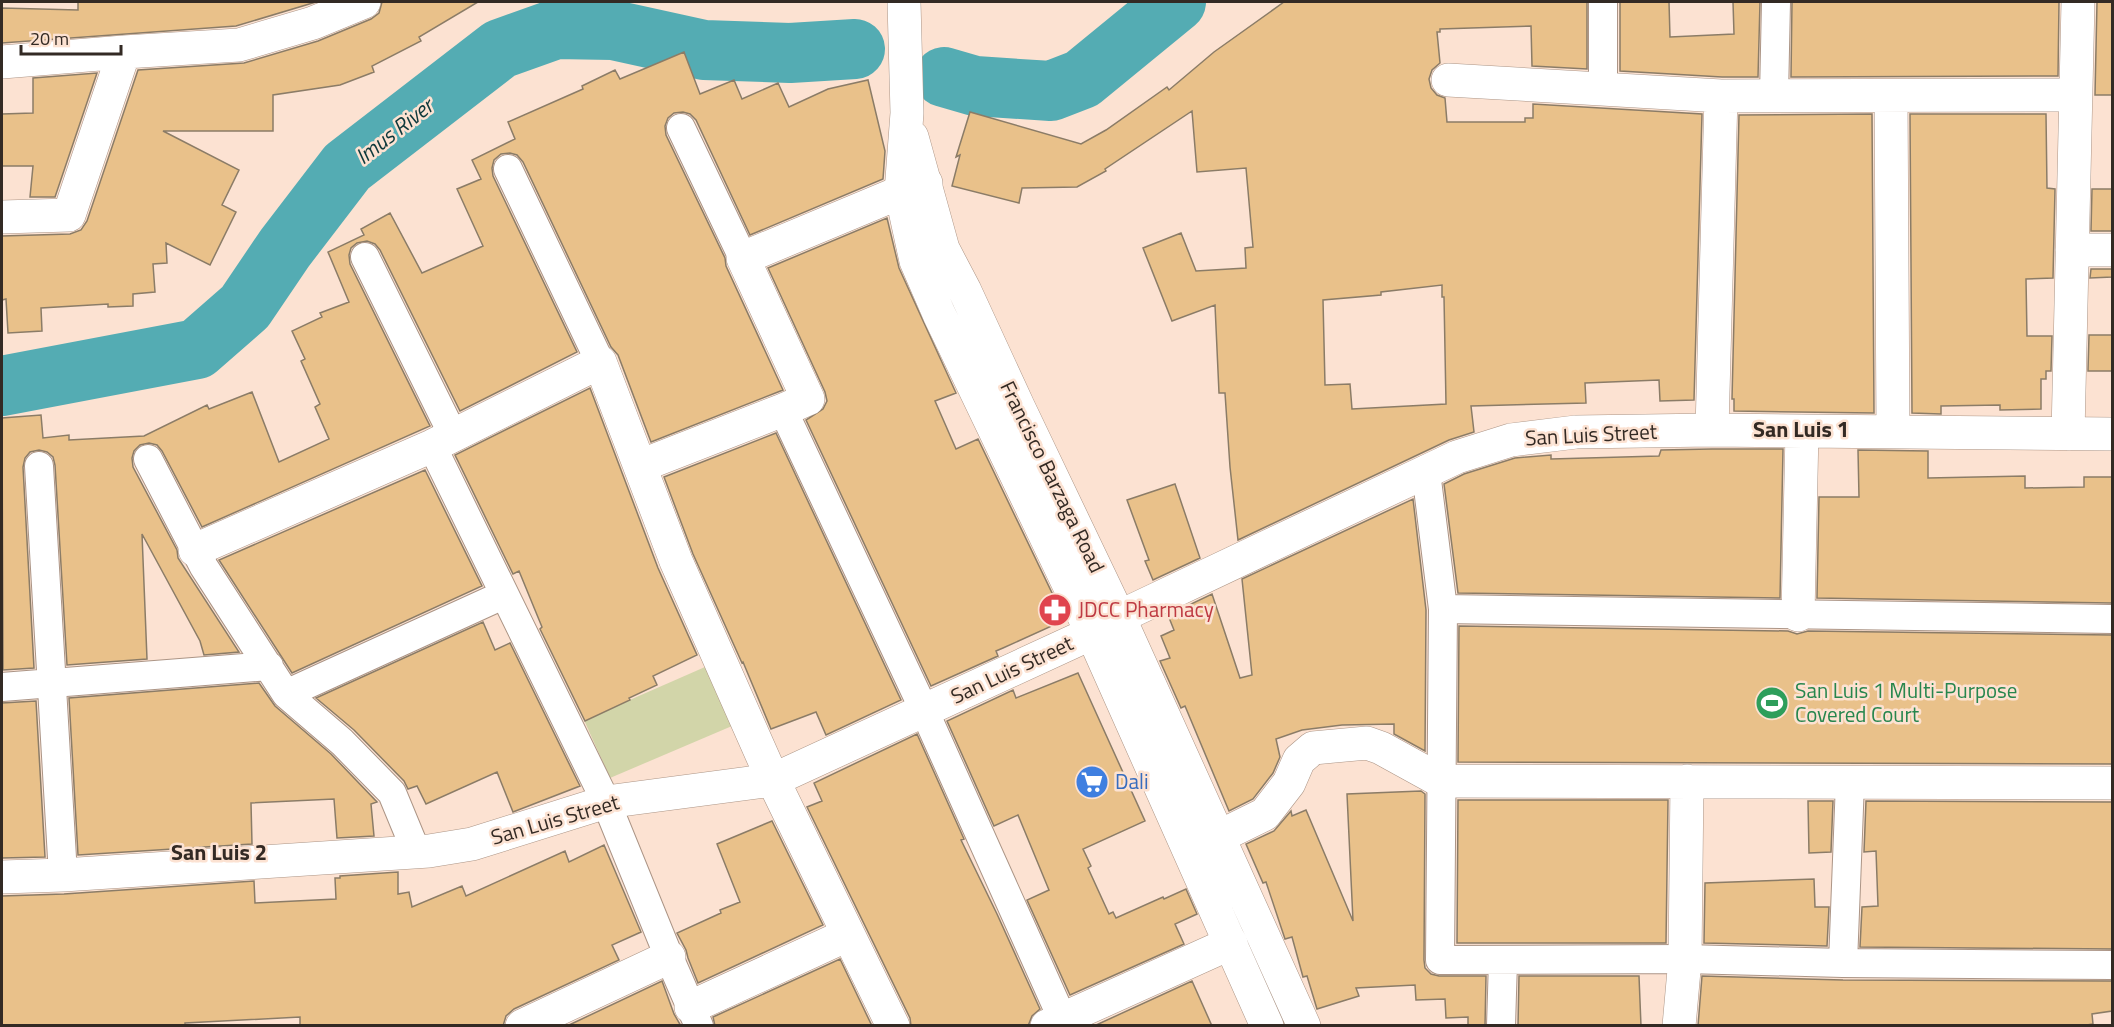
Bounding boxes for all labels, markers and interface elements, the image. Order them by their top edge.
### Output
scale bar [21,18,122,56]
text: 20 m [30,25,69,52]
water label: Imus River [348,88,443,172]
street label: Francisco Barzaga Road [992,375,1113,578]
district label: San Luis 1 [1753,412,1849,446]
street label: San Luis Street [1524,415,1658,453]
pharmacy icon: JDCC Pharmacy [1037,592,1073,628]
place label: JDCC Pharmacy [1078,593,1214,625]
street label: San Luis Street [945,626,1079,711]
place label: San Luis 1 Multi-Purpose Covered Court [1795,674,2017,730]
sports icon: San Luis 1 Multi-Purpose Covered Court [1754,685,1790,721]
supermarket icon: Dali [1074,764,1110,800]
place label: Dali [1115,765,1149,797]
street label: San Luis Street [487,785,623,853]
district label: San Luis 2 [171,835,267,869]

